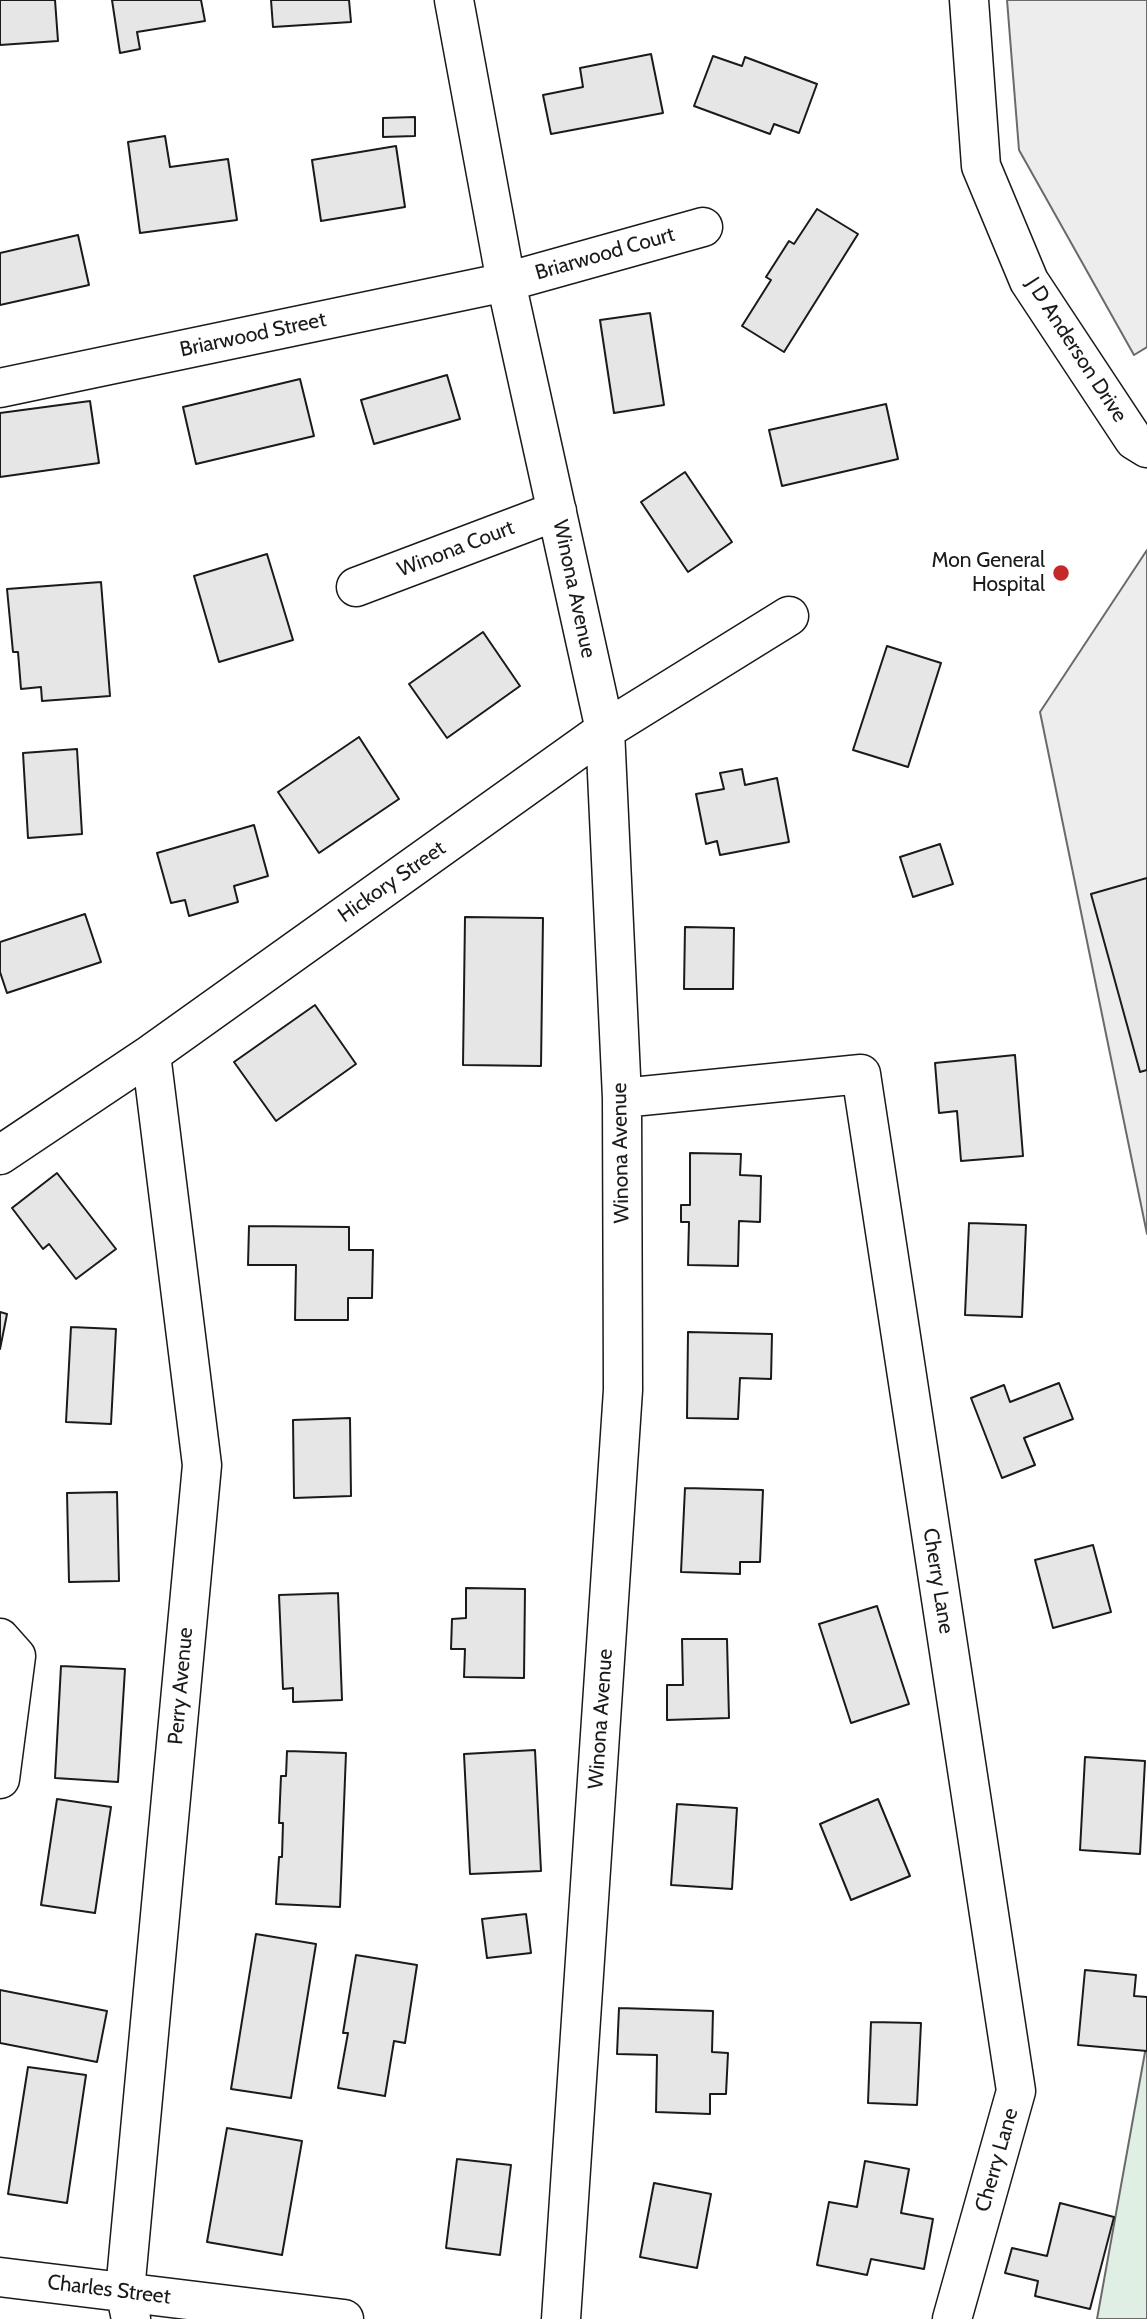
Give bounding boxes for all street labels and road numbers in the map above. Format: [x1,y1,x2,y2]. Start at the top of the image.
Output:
street label: Briarwood Court [532,222,678,286]
street label: J D Anderson Drive [1020,273,1132,427]
street label: Briarwood Street [178,307,328,363]
street label: Winona Court [394,515,518,583]
street label: Winona Avenue [547,518,601,660]
street label: Hickory Street [334,836,450,928]
street label: Winona Avenue [607,1082,635,1224]
street label: Cherry Lane [917,1526,959,1636]
street label: Perry Avenue [163,1626,199,1746]
street label: Winona Avenue [584,1648,618,1790]
street label: Cherry Lane [970,2105,1024,2215]
street label: Charles Street [46,2270,172,2310]

